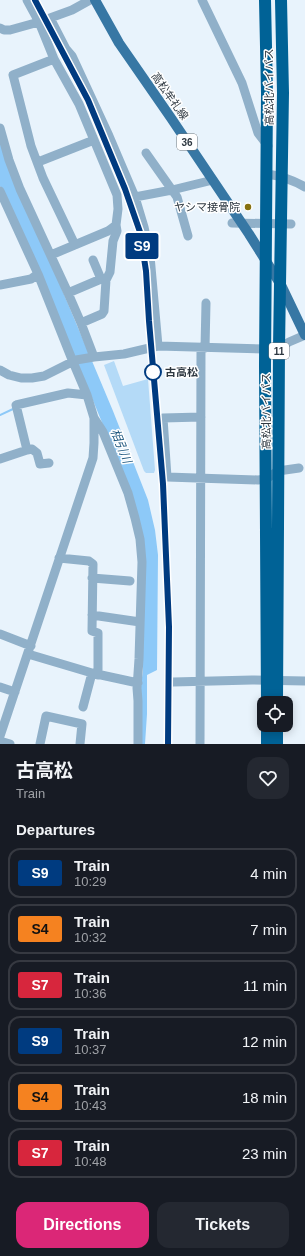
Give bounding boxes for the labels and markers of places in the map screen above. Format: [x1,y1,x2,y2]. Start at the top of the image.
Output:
place label: ヤシマ接骨院 [174,201,240,213]
marker: ヤシマ接骨院 [243,202,253,212]
marker: 古高松 [144,363,162,381]
place label: 古高松 [165,366,198,378]

